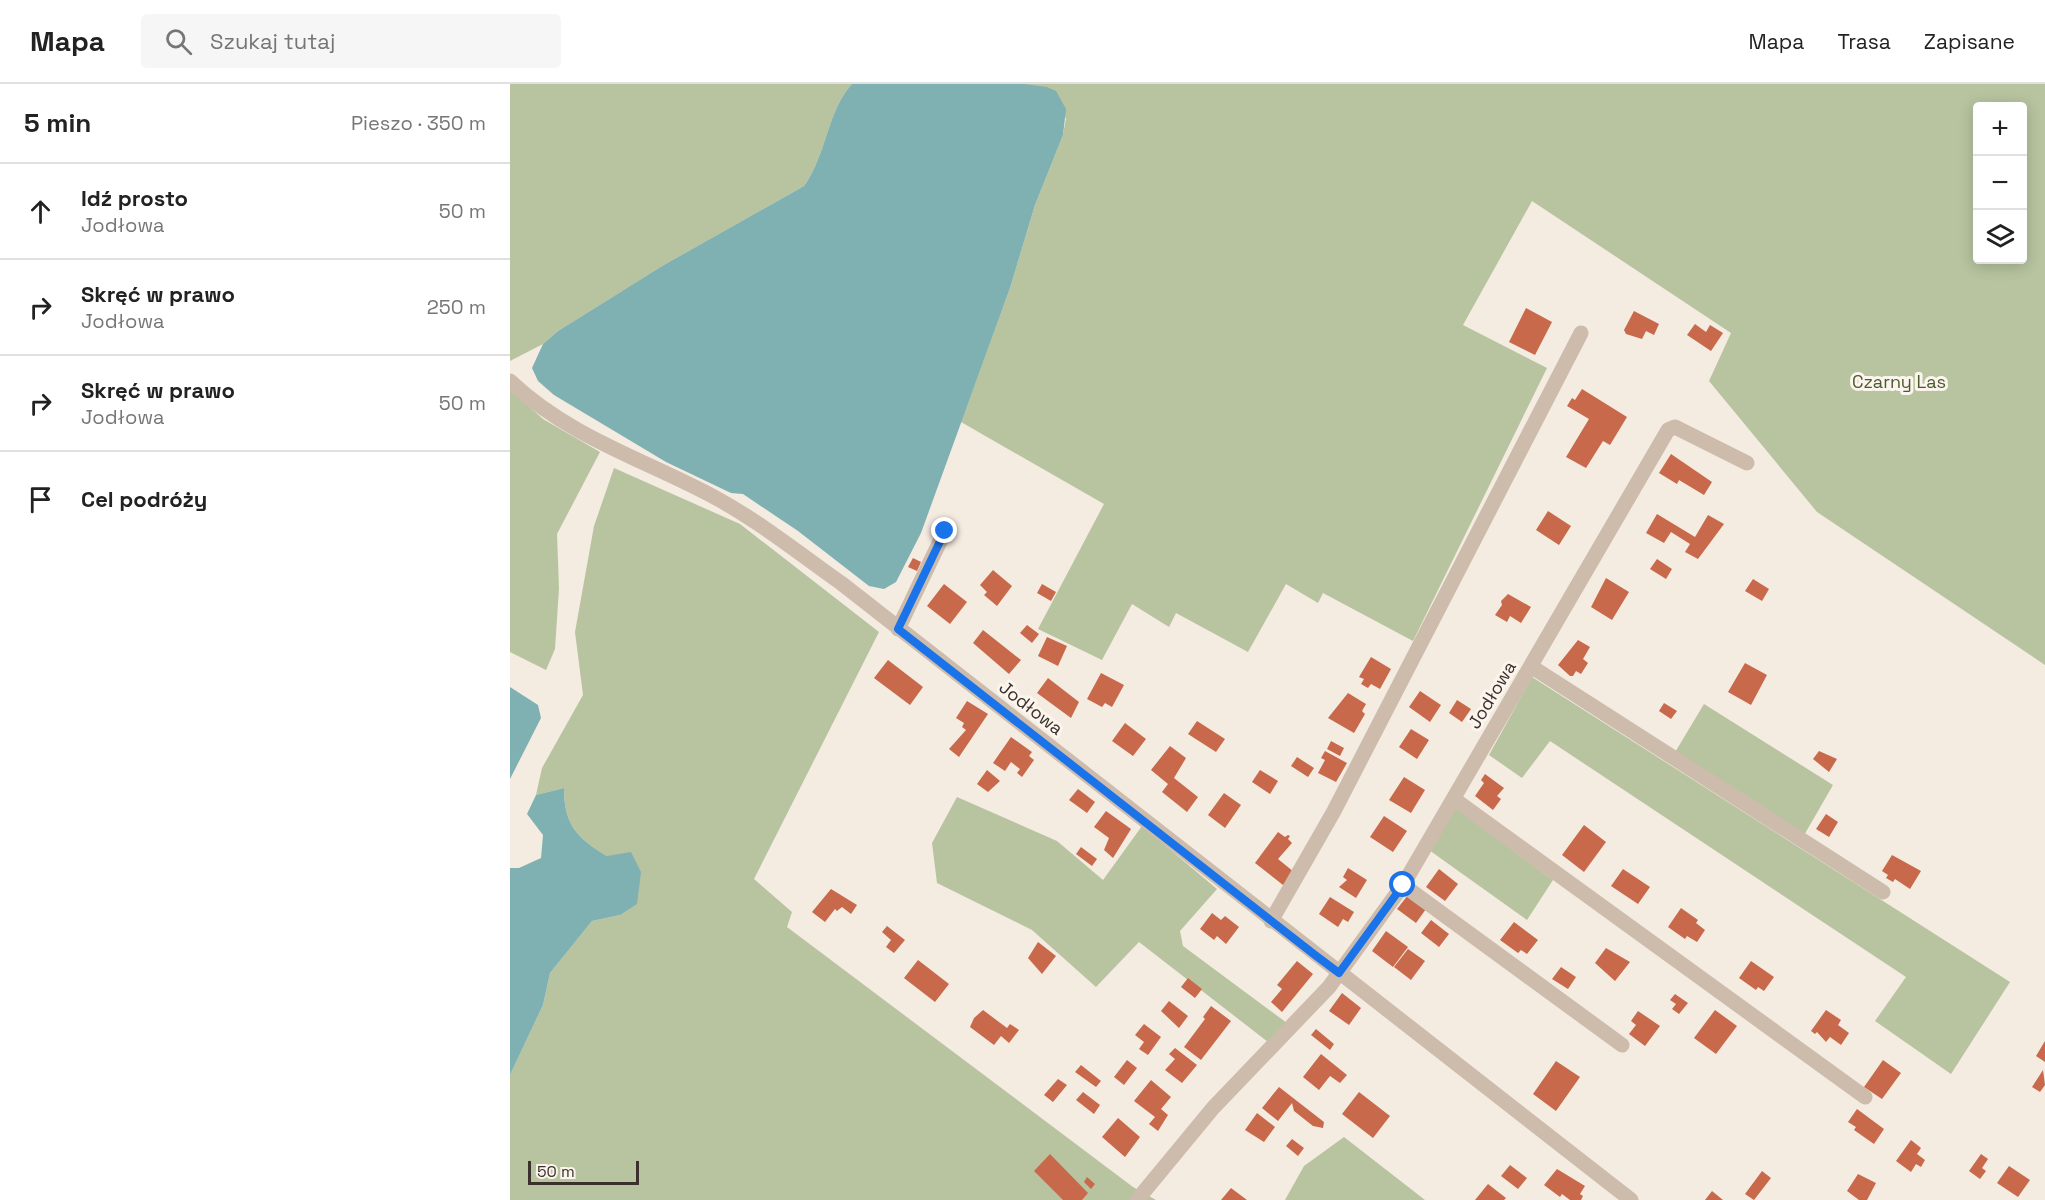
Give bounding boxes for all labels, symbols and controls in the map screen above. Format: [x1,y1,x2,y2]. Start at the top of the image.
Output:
search box [141,14,561,68]
text: Mapa [30,23,105,59]
icon: search [162,25,195,58]
text: Szukaj tutaj [210,27,335,55]
text: Mapa [1749,28,1804,55]
text: Trasa [1837,28,1891,55]
text: Zapisane [1924,28,2015,55]
map controls [1973,102,2027,264]
button: + [1973,102,2027,156]
text: 5 min [24,106,91,140]
text: Pieszo · 350 m [351,110,486,136]
button: − [1973,156,2027,210]
text: Idź prosto [81,184,188,212]
icon: ahead [24,195,57,228]
text: 50 m [439,198,486,224]
button: layers [1973,210,2027,264]
text: Jodłowa [81,212,164,238]
text: Skręć w prawo [81,280,235,308]
icon: right [24,291,57,324]
text: 250 m [427,294,486,320]
text: Jodłowa [81,308,164,334]
park label: Czarny Las [1852,370,1946,393]
text: Skręć w prawo [81,376,235,404]
icon: right [24,387,57,420]
text: 50 m [439,390,486,416]
text: Jodłowa [81,404,164,430]
icon: arrive [24,483,57,516]
text: Cel podróży [81,485,207,513]
route end [931,517,957,543]
street label: Jodłowa [1462,657,1521,733]
street label: Jodłowa [995,675,1068,740]
route start [1389,871,1415,897]
scale bar [528,1158,639,1186]
text: 50 m [537,1161,575,1182]

